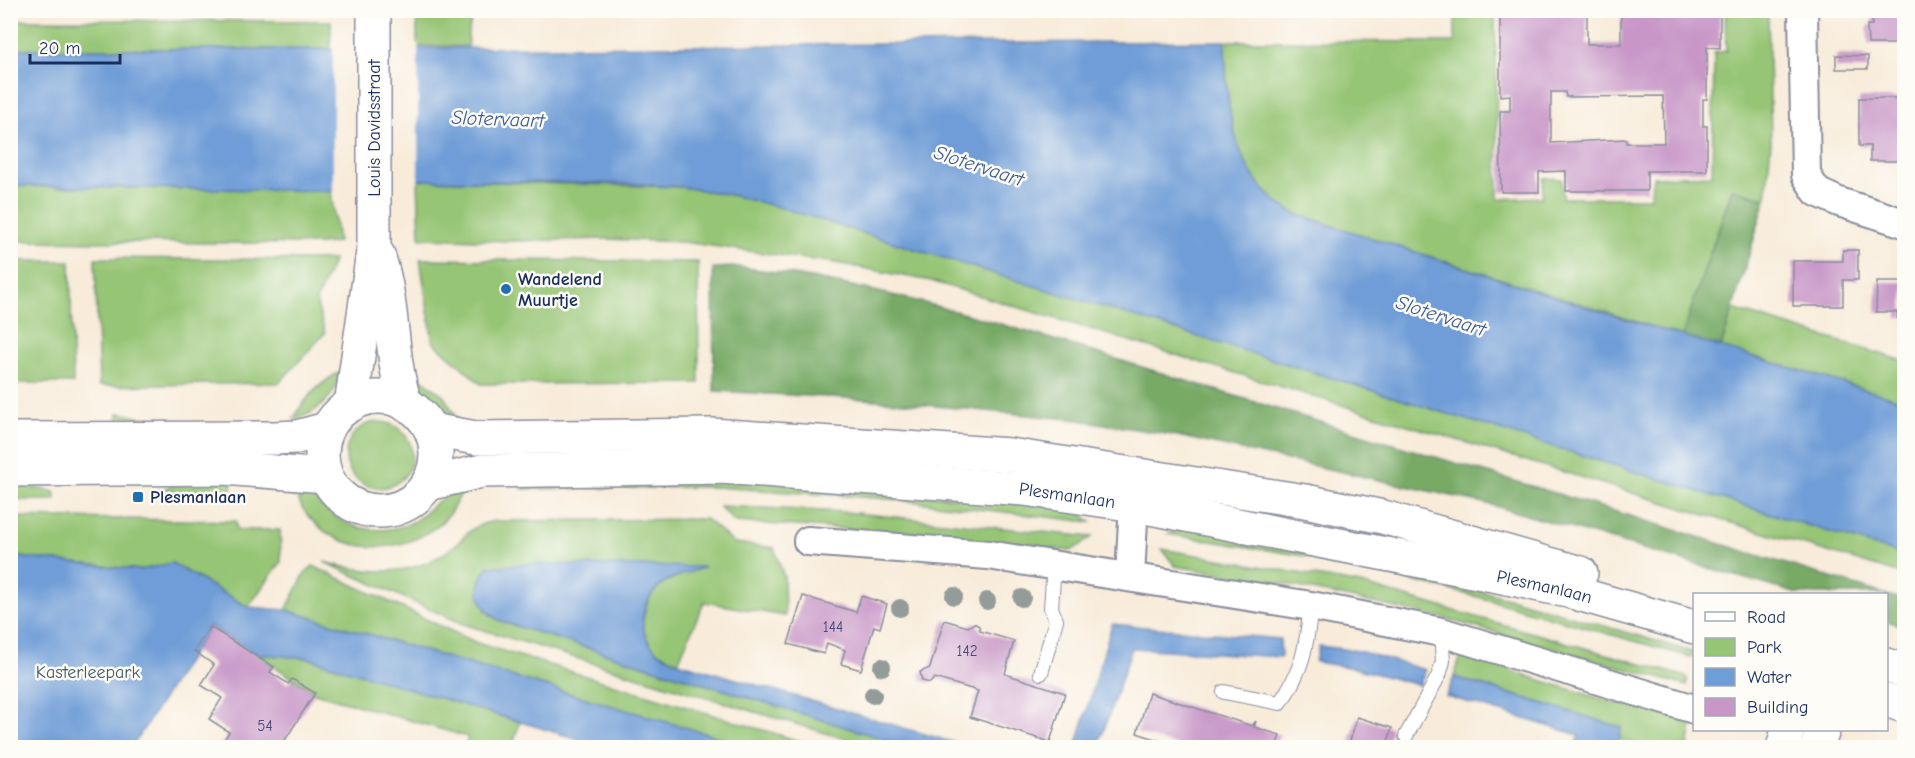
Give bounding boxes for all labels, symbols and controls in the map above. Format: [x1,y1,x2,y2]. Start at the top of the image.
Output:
scale bar [30,27,120,65]
text: 20 m [39,38,80,59]
street label: Louis Davidsstraat [364,58,385,197]
water label: Slotervaart [451,106,547,132]
water label: Slotervaart [931,141,1028,192]
place label: Wandelend Muurtje [518,269,602,311]
marker: Wandelend Muurtje [499,282,513,296]
water label: Slotervaart [1393,291,1490,342]
street label: Plesmanlaan [1018,478,1117,513]
place label: Plesmanlaan [150,487,246,508]
marker: Plesmanlaan [131,490,145,504]
street label: Plesmanlaan [1495,566,1595,608]
legend [1693,593,1888,731]
text: Road [1747,607,1786,628]
house number: 144 [823,618,843,636]
text: Park [1747,637,1782,658]
house number: 142 [956,642,978,660]
park label: Kasterleepark [36,662,140,683]
text: Water [1747,667,1792,688]
text: Building [1747,697,1809,718]
house number: 54 [257,717,273,735]

